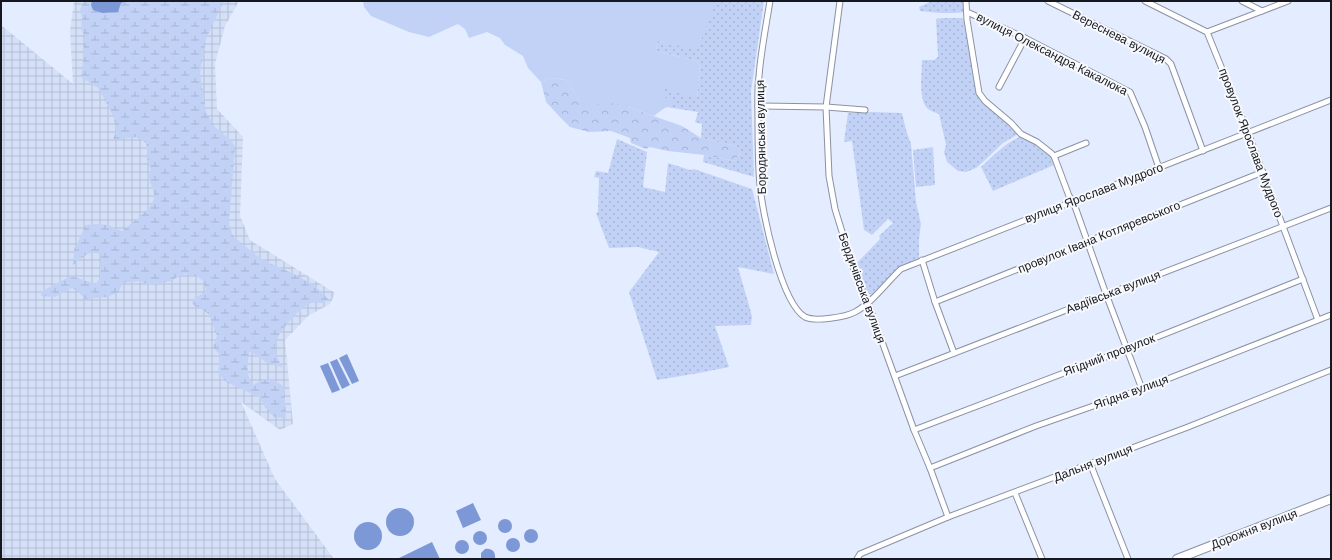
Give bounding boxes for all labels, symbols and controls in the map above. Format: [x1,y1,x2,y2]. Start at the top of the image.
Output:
street label: Вереснева вулиця [1070,7,1168,67]
street label: вулиця Олександра Какалюка [974,10,1130,98]
street label: провулок Ярослава Мудрого [1216,66,1286,220]
street label: Бородянська вулиця [753,80,769,194]
street label: вулиця Ярослава Мудрого [1023,160,1165,226]
street label: провулок Івана Котляревського [1016,198,1182,276]
street label: Бердичівська вулиця [835,231,889,345]
street label: Авдіївська вулиця [1064,268,1162,316]
street label: Ягідний провулок [1061,331,1157,379]
street label: Ягідна вулиця [1092,372,1170,412]
street label: Дальня вулиця [1052,442,1134,484]
street label: Дорожня вулиця [1209,506,1299,552]

